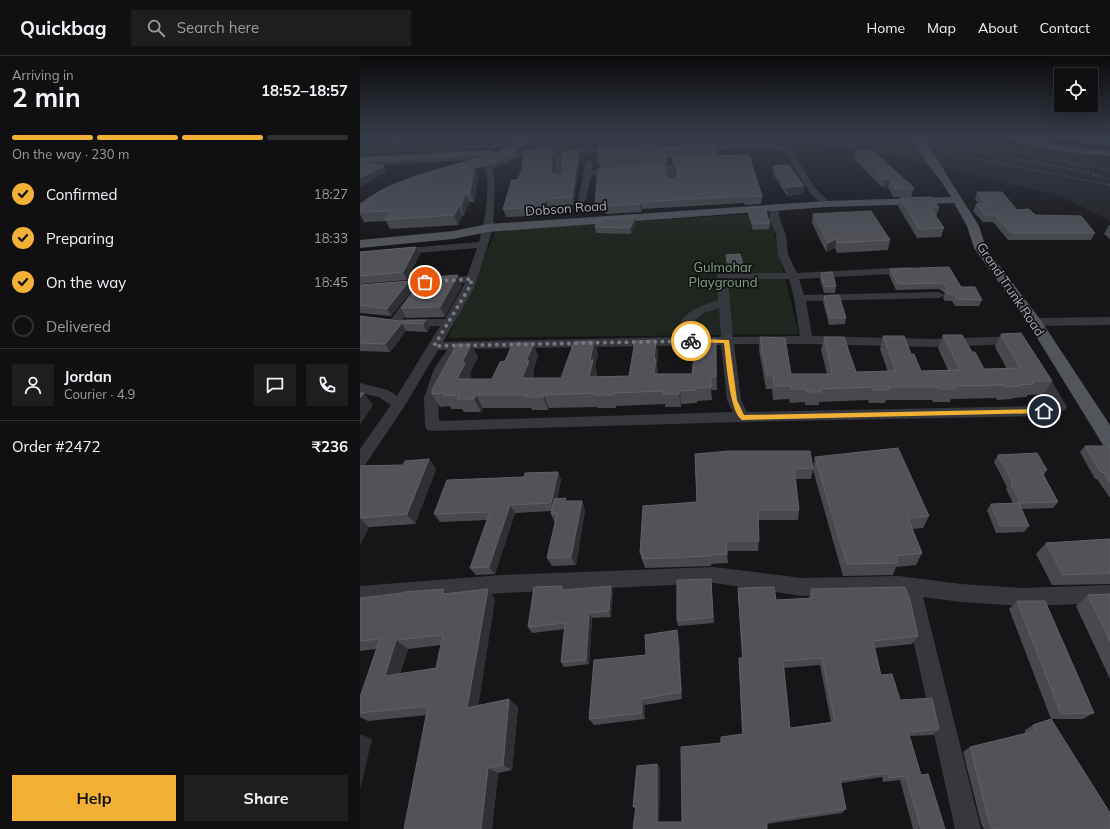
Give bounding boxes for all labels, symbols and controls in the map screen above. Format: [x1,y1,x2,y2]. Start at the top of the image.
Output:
search box [131,10,411,46]
text: Quickbag [20,16,107,40]
icon: search [145,17,167,39]
text: Search here [177,18,259,37]
text: Home [866,19,905,37]
text: Map [927,19,956,37]
text: About [978,19,1018,37]
text: Contact [1040,19,1090,37]
text: Arriving in [12,67,74,83]
map controls [1054,68,1098,112]
button: locate [1054,68,1098,112]
text: 2 min [12,81,81,114]
text: 18:52–18:57 [261,81,348,100]
text: On the way · 230 m [12,146,129,162]
icon: check [12,183,34,205]
text: Confirmed [46,185,117,204]
text: 18:27 [314,186,348,202]
street label: Dobson Road [525,197,607,219]
icon: check [12,227,34,249]
text: Preparing [46,229,114,248]
text: 18:33 [314,230,348,246]
street label: Grand Trunk Road [974,239,1048,339]
park label: Gulmohar Playground [689,259,757,290]
pin [408,265,442,299]
icon: check [12,271,34,293]
icon: bag [414,271,436,293]
text: On the way [46,273,126,292]
text: 18:45 [314,274,348,290]
text: Delivered [46,317,111,336]
courier [671,321,711,361]
icon: bike [680,330,702,352]
button: person [12,364,54,406]
button: chat [254,364,296,406]
button: phone [306,364,348,406]
text: Jordan [64,367,112,386]
text: Courier · 4.9 [64,386,135,402]
pin [1027,394,1061,428]
icon: home [1033,400,1055,422]
text: Order #2472 [12,437,100,456]
text: ₹236 [312,437,348,456]
button: Help [12,775,176,821]
button: Share [184,775,348,821]

